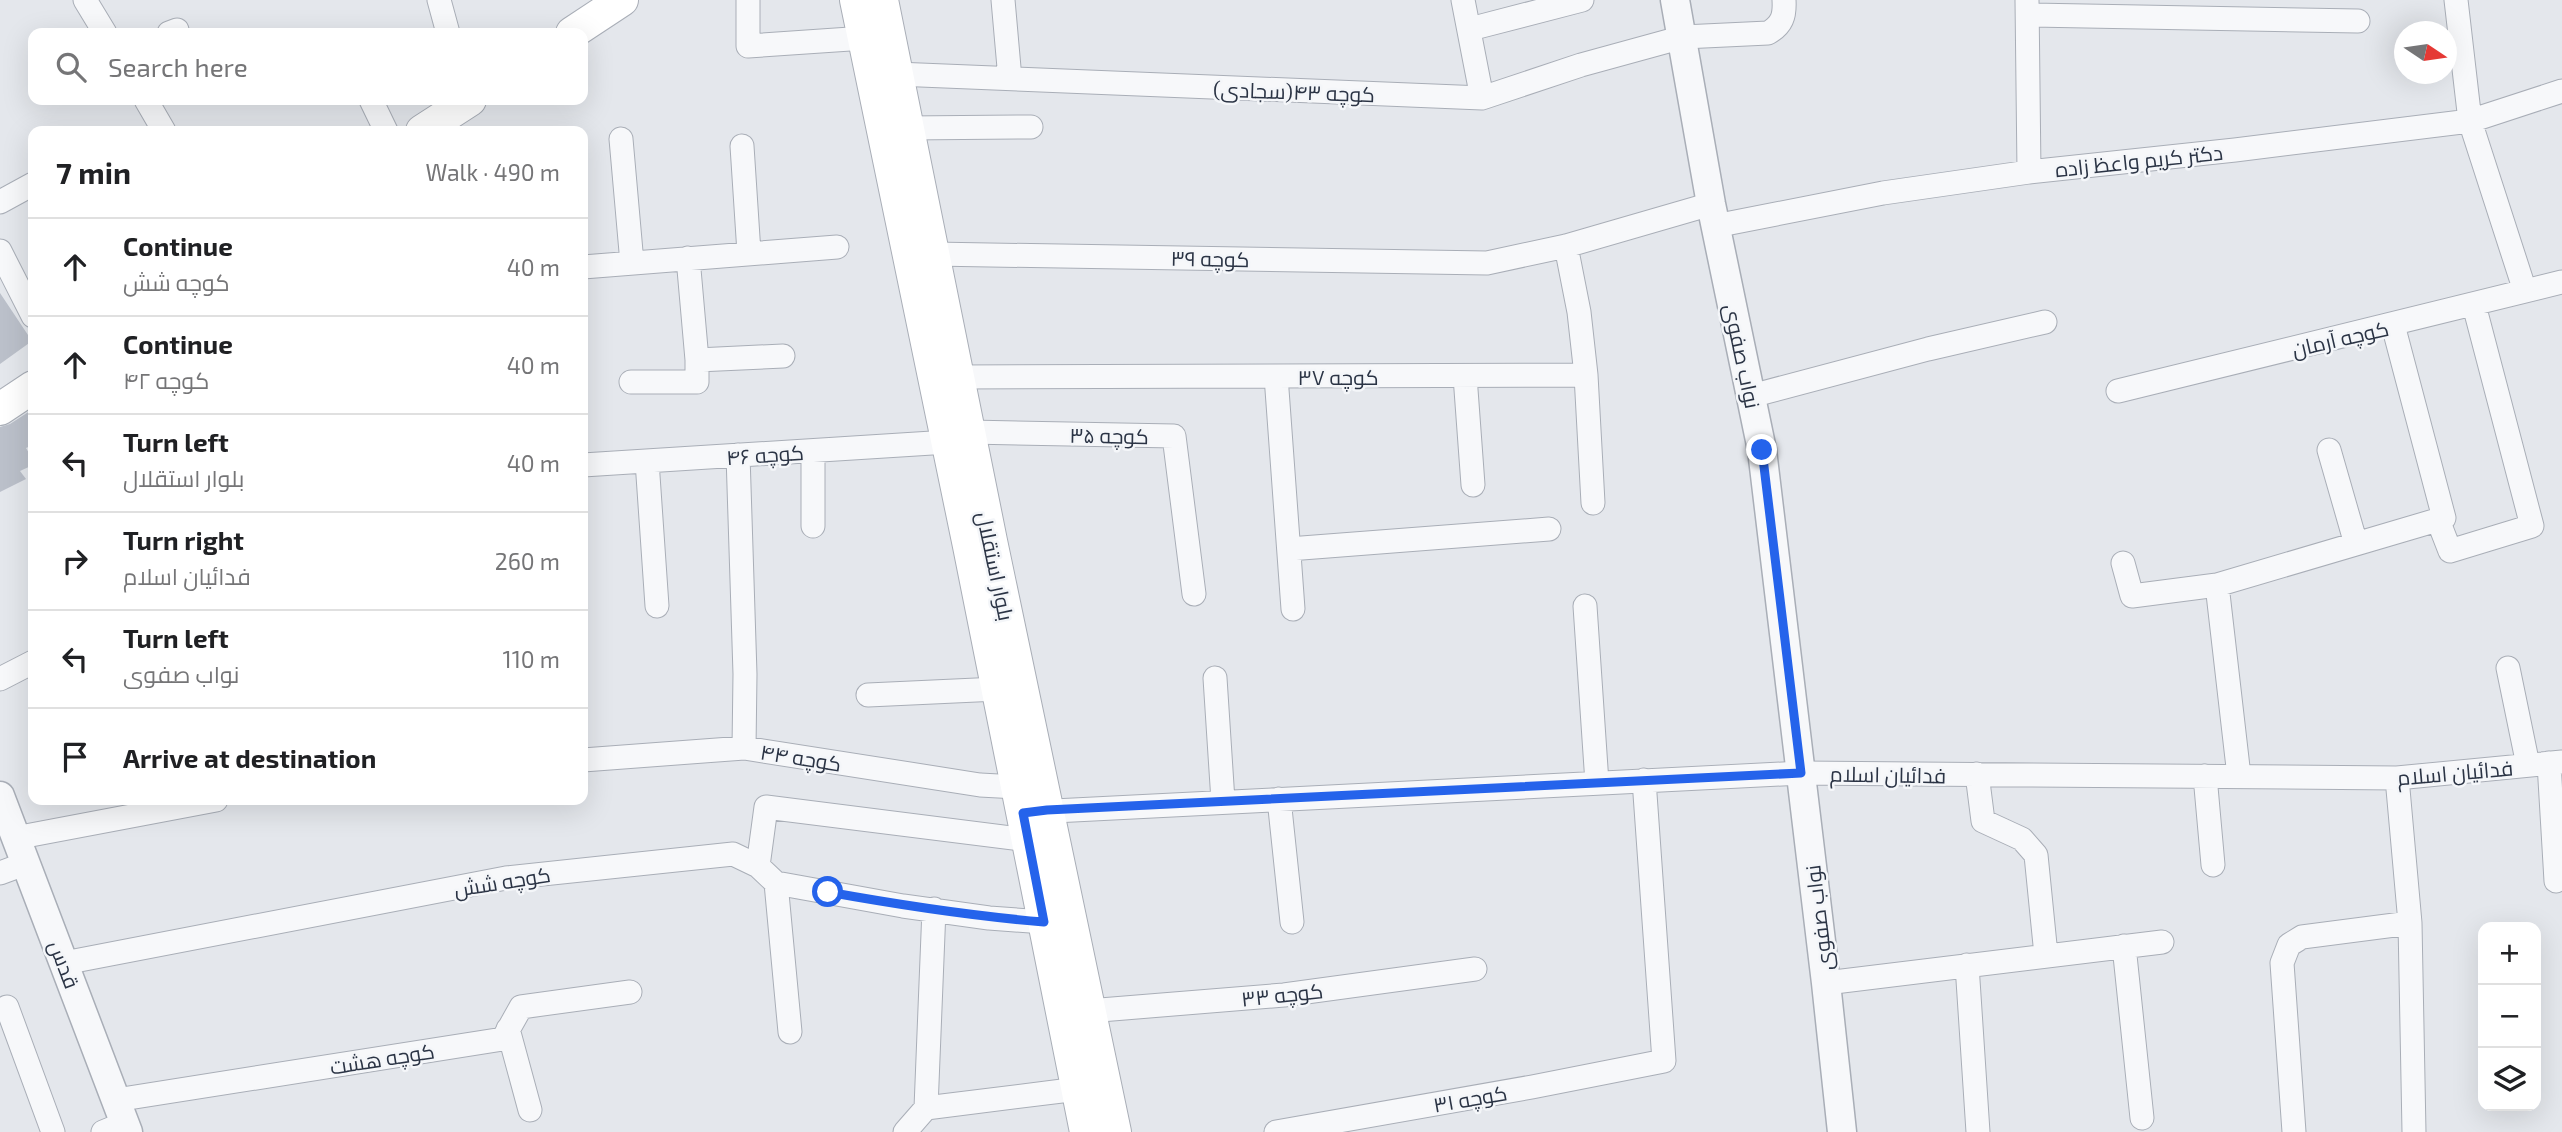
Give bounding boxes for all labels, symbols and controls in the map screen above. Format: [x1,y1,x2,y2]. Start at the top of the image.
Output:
north arrow [2394,21,2457,84]
search box [28,28,588,105]
icon: search [52,48,90,86]
text: Search here [108,51,248,82]
street label: کوچه ۴۳(سجادی) [1212,76,1375,109]
street label: دکتر کریم واعظ زاده [2054,139,2224,184]
text: 7 min [56,154,131,190]
text: Walk · 490 m [425,158,560,186]
text: Continue [123,230,233,261]
street label: کوچه ۳۹ [1170,245,1250,274]
icon: ahead [56,248,94,286]
text: 40 m [507,253,560,281]
text: کوچه شش [123,268,230,296]
street label: نواب صفوی [1718,301,1766,411]
street label: کوچه آرمان [2289,315,2392,364]
text: Continue [123,328,233,359]
icon: ahead [56,346,94,384]
text: 40 m [507,351,560,379]
street label: کوچه ۳۷ [1297,364,1379,392]
text: کوچه ۴۲ [123,366,209,394]
street label: کوچه ۳۵ [1069,422,1149,451]
text: Turn left [123,426,229,457]
route end [1746,434,1777,465]
street label: کوچه ۴۶ [725,439,805,472]
icon: left [56,444,94,482]
text: 40 m [507,449,560,477]
text: بلوار استقلال [123,464,244,492]
street label: بلوار استقلال [970,509,1020,623]
text: Turn right [123,524,244,555]
icon: right [56,542,94,580]
text: 260 m [495,547,560,575]
text: فدائیان اسلام [123,562,251,590]
text: Turn left [123,622,229,653]
icon: left [56,640,94,678]
text: 110 m [503,645,560,673]
text: نواب صفوی [123,660,239,688]
icon: arrive [56,738,94,776]
street label: کوچه ۴۴ [758,738,843,779]
text: Arrive at destination [123,742,376,773]
street label: فدائیان اسلام [2396,754,2514,793]
street label: فدائیان اسلام [1829,760,1946,791]
street label: کوچه شش [452,861,552,904]
street label: نواب صفوی [1799,863,1839,972]
route start [812,876,843,907]
map controls [2478,922,2541,1111]
button: + [2478,922,2541,985]
street label: قدس [43,936,86,992]
street label: کوچه ۳۳ [1240,977,1324,1014]
button: − [2478,985,2541,1048]
street label: کوچه هشت [328,1037,437,1082]
button: layers [2478,1048,2541,1111]
street label: کوچه ۳۱ [1431,1079,1509,1120]

